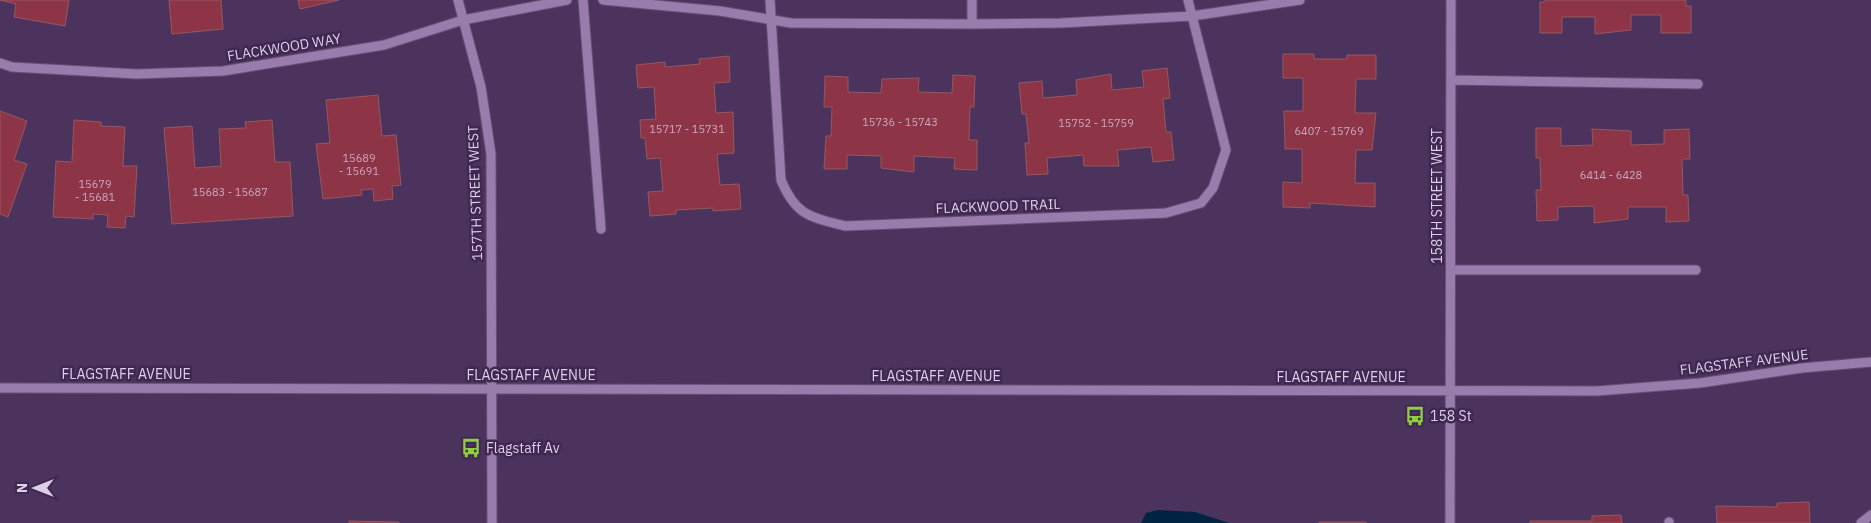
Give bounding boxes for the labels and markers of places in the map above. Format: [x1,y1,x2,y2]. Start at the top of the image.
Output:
bus stop icon: 158 St [1404,405,1426,427]
place label: 158 St [1430,407,1472,425]
bus stop icon: Flagstaff Av [460,437,482,459]
place label: Flagstaff Av [486,439,560,457]

